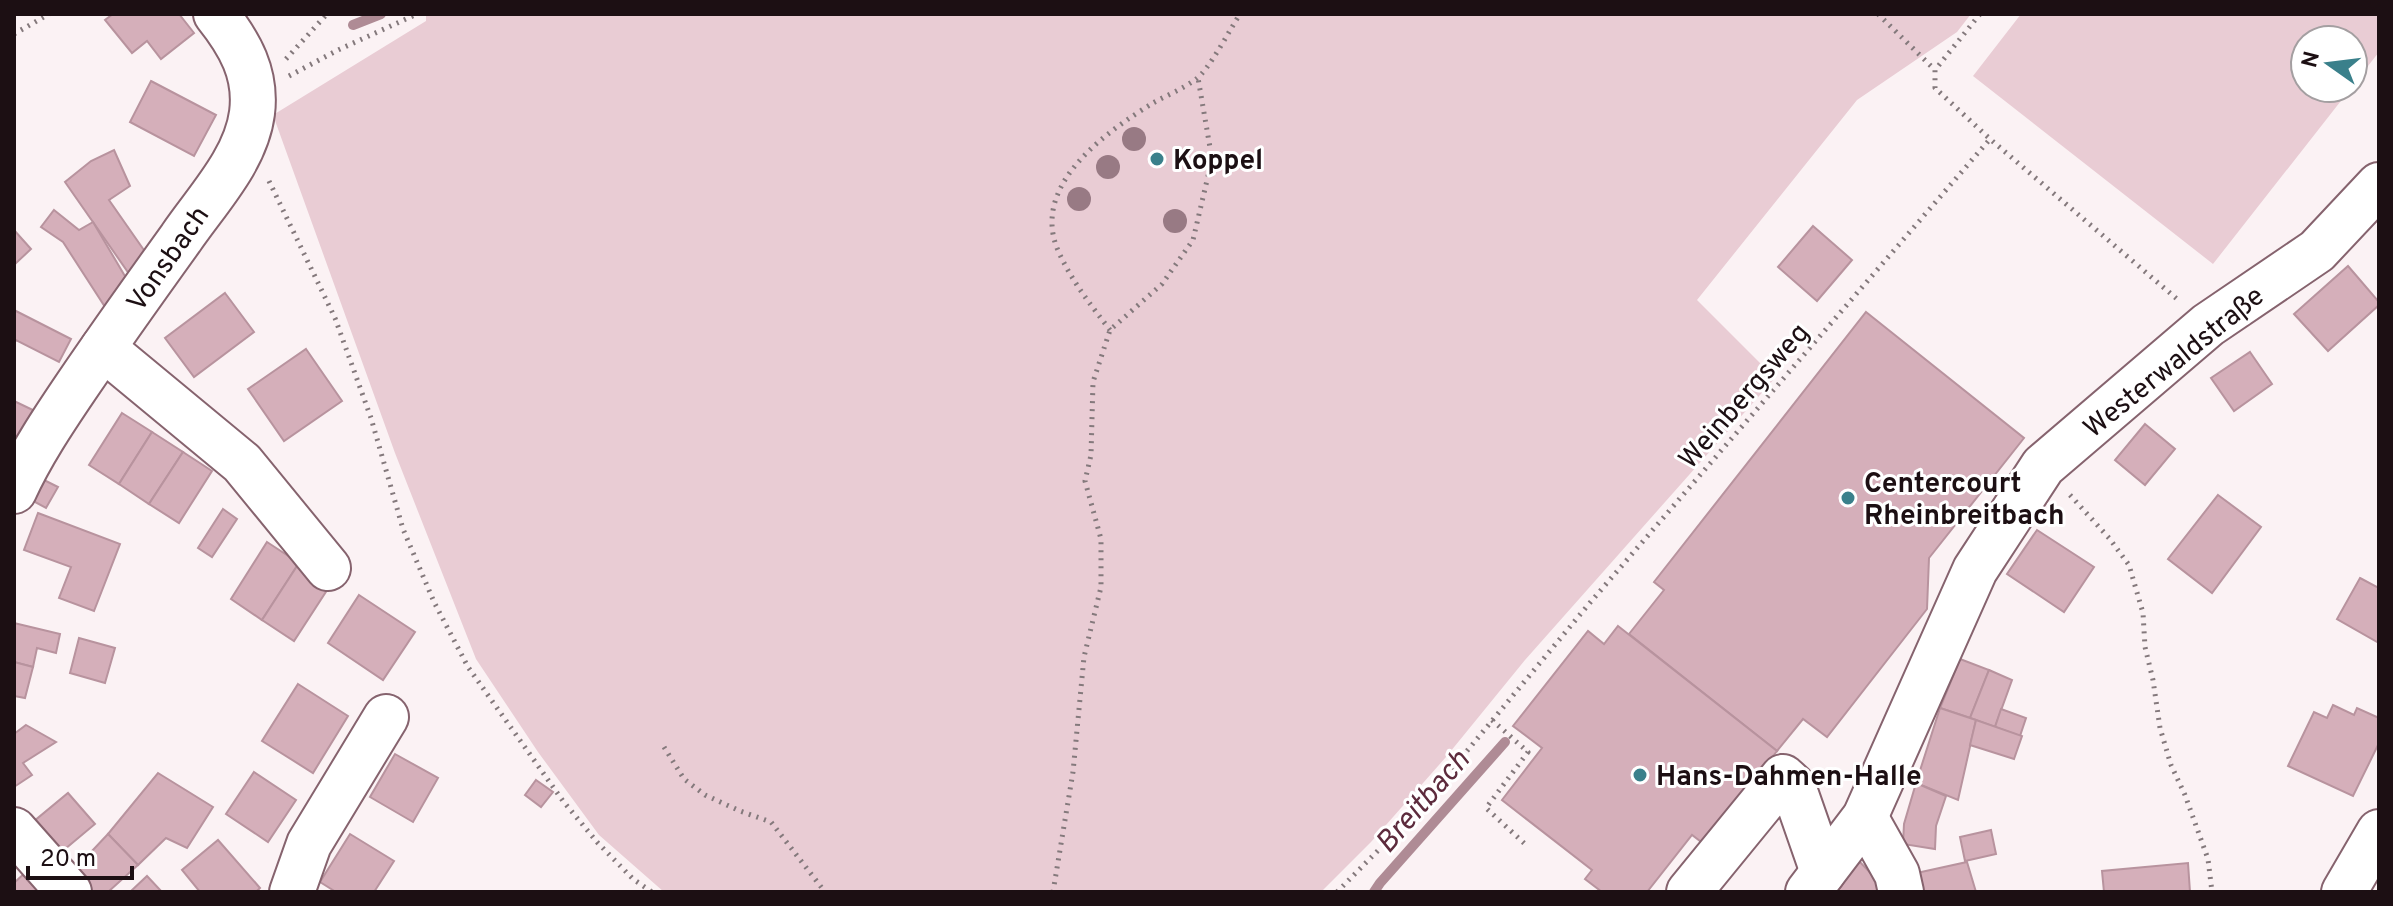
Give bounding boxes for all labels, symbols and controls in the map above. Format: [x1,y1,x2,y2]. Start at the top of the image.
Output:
north arrow [2289,24,2369,104]
text: N [2297,49,2327,71]
place label: Koppel [1173,144,1263,180]
marker: Koppel [1148,150,1166,168]
street label: Vonsbach [120,200,219,320]
street label: Westerwaldstraße [2077,279,2273,447]
street label: Weinbergsweg [1672,316,1819,478]
place label: Centercourt Rheinbreitbach [1864,467,2065,535]
marker: Centercourt Rheinbreitbach [1839,489,1857,507]
water label: Breitbach [1369,743,1479,862]
place label: Hans-Dahmen-Halle [1656,760,1922,796]
marker: Hans-Dahmen-Halle [1631,766,1649,784]
scale bar [28,830,132,880]
text: 20 m [40,845,96,875]

